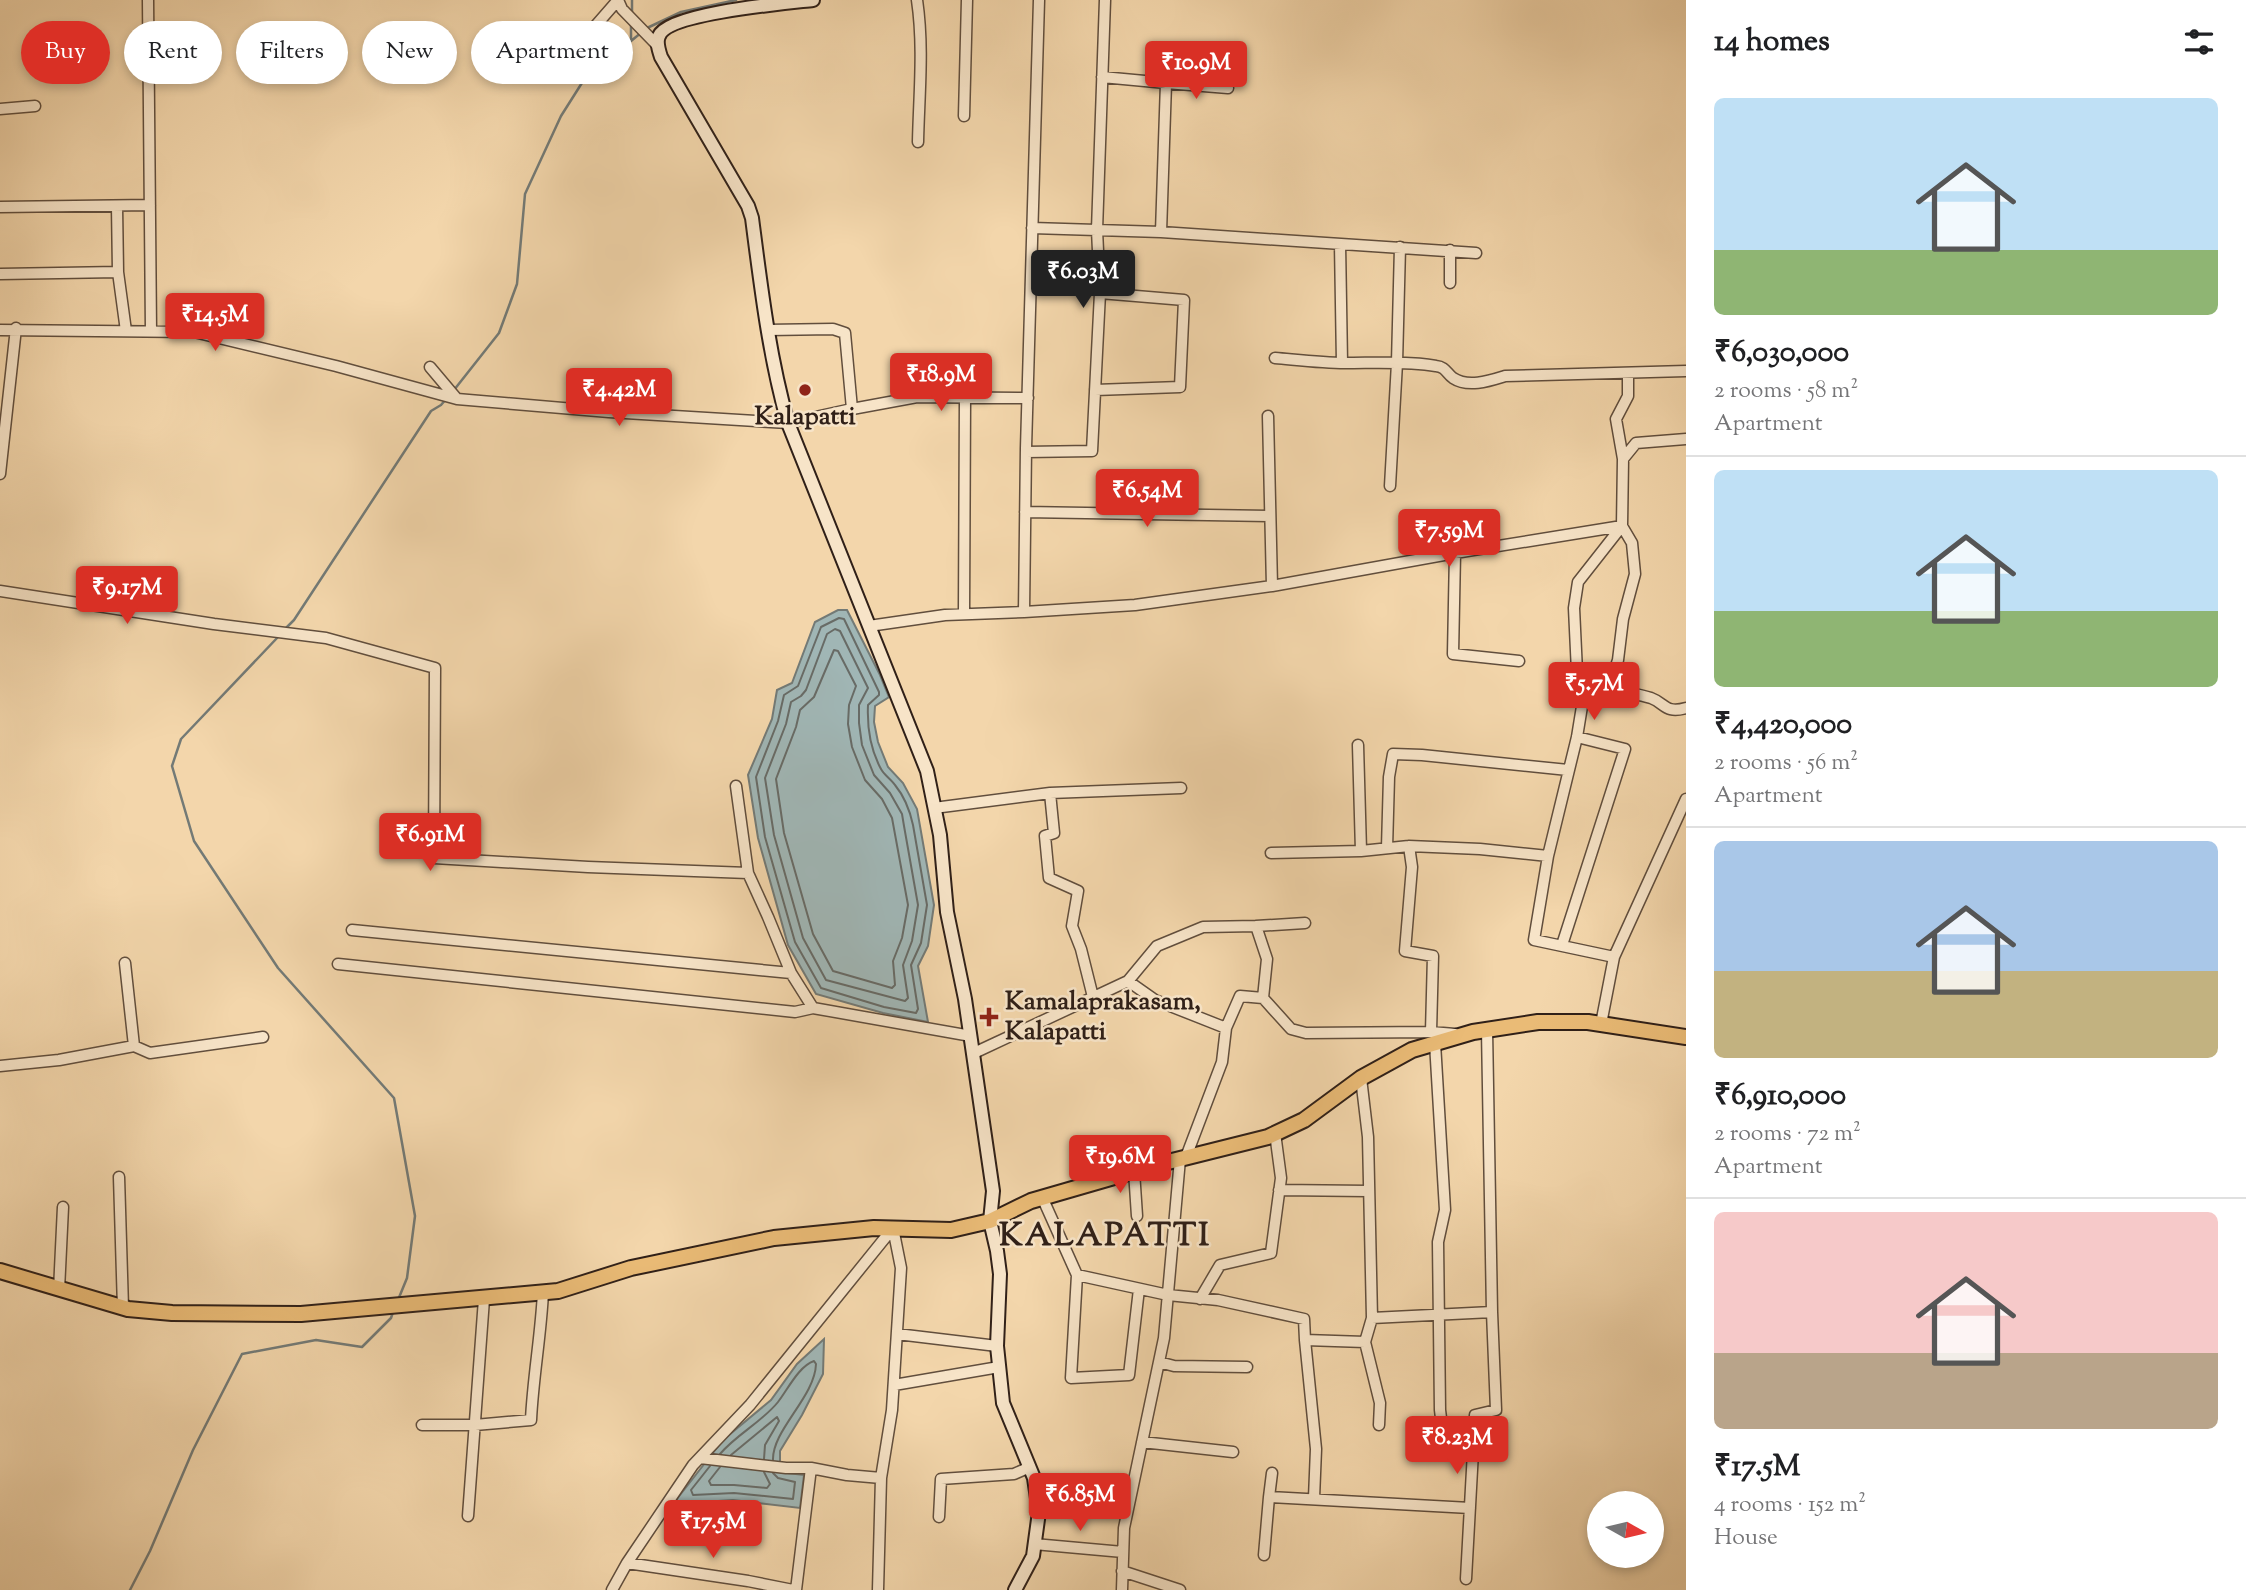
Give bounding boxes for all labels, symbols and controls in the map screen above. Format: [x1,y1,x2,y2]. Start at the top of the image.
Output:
chip: Buy [21,21,110,84]
chip: Rent [124,21,222,84]
chip: Filters [236,21,348,84]
chip: New [362,21,457,84]
chip: Apartment [471,21,633,84]
text: 14 homes [1714,21,1830,64]
icon: filters [2180,23,2218,61]
pin: ₹10.9M [1139,42,1253,101]
text: ₹10.9M [1161,47,1231,80]
icon: home [1903,144,2029,270]
pin: ₹6.03M [1026,250,1140,310]
text: ₹6.03M [1047,256,1119,289]
pin: ₹14.5M [158,294,272,353]
text: ₹14.5M [181,299,249,332]
text: ₹6,030,000 [1714,332,1849,375]
pin: ₹18.9M [884,354,998,413]
text: ₹18.9M [906,359,976,392]
pin: ₹4.42M [562,368,676,428]
text: ₹4.42M [582,374,656,407]
text: 2 rooms · 58 m² [1714,375,1858,408]
marker: Kalapatti [797,382,813,398]
place label: Kalapatti [754,399,856,436]
text: Apartment [1714,408,1823,441]
pin: ₹6.54M [1090,470,1204,529]
text: ₹6.54M [1112,475,1182,508]
pin: ₹7.59M [1392,510,1506,569]
text: ₹7.59M [1414,515,1484,548]
icon: home [1903,516,2029,642]
pin: ₹9.17M [70,566,184,626]
text: ₹9.17M [92,572,162,605]
pin: ₹5.7M [1545,662,1643,722]
text: ₹5.7M [1564,668,1624,701]
text: ₹4,420,000 [1714,704,1852,747]
text: 2 rooms · 56 m² [1714,747,1858,780]
text: Apartment [1714,780,1823,813]
pin: ₹6.91M [373,814,487,873]
text: ₹6.91M [395,819,465,852]
icon: home [1903,887,2029,1013]
place label: Kamalaprakasam, Kalapatti [1005,984,1201,1051]
marker: Kamalaprakasam, Kalapatti [979,1007,999,1027]
text: ₹6,910,000 [1714,1075,1846,1118]
text: 2 rooms · 72 m² [1714,1118,1861,1151]
pin: ₹19.6M [1063,1136,1177,1195]
text: ₹19.6M [1085,1141,1155,1174]
text: Apartment [1714,1151,1823,1184]
district label: KALAPATTI [999,1213,1211,1261]
icon: home [1903,1258,2029,1384]
pin: ₹8.23M [1400,1416,1514,1476]
text: ₹8.23M [1421,1422,1493,1455]
text: ₹17.5M [1714,1446,1800,1489]
pin: ₹6.85M [1023,1474,1137,1533]
text: ₹6.85M [1045,1479,1115,1512]
text: 4 rooms · 152 m² [1714,1489,1866,1522]
north arrow [1587,1491,1664,1568]
map controls [1587,1491,1664,1568]
pin: ₹17.5M [656,1500,770,1560]
text: ₹17.5M [680,1506,746,1539]
text: House [1714,1522,1778,1555]

